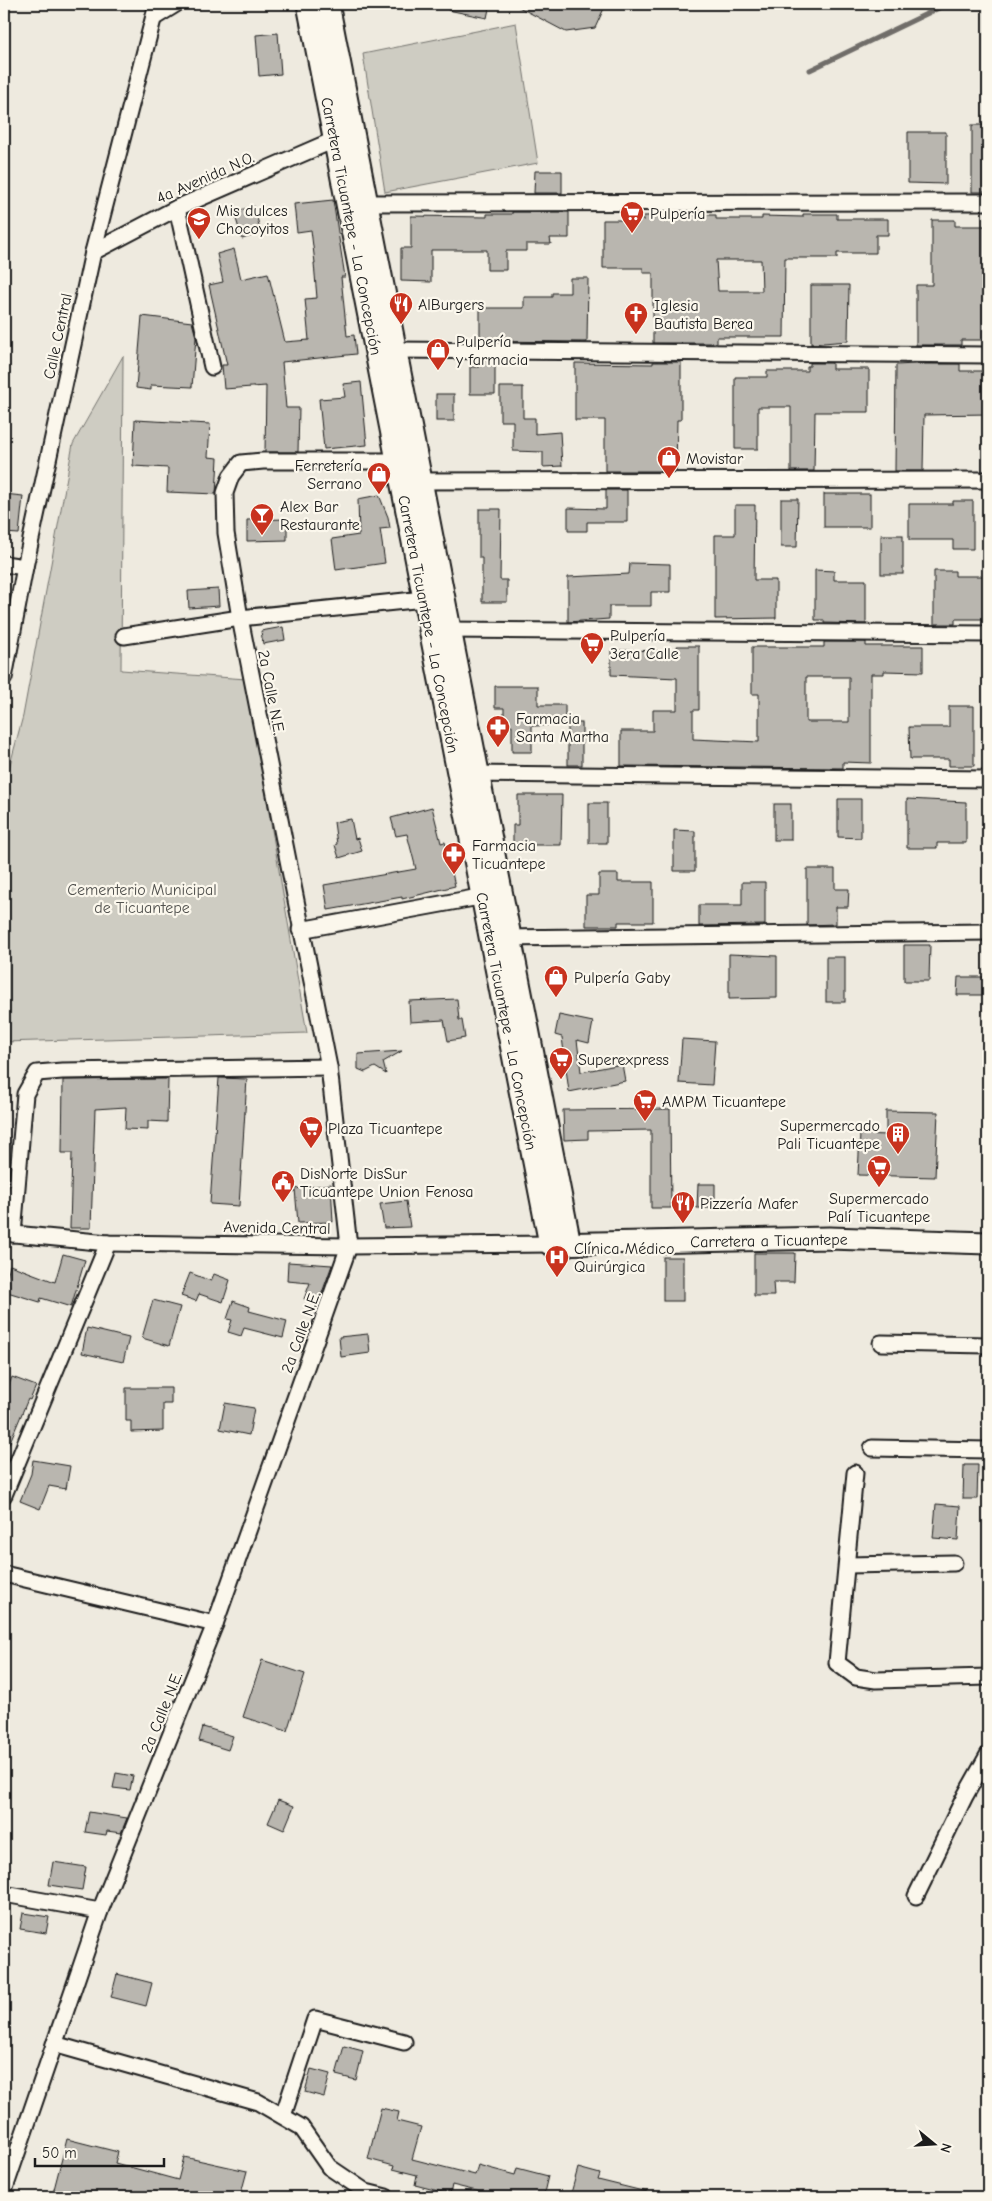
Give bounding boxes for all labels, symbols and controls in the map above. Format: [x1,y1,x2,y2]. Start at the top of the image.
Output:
street label: Carretera Ticuantepe - La Concepción [317,96,385,357]
street label: 4a Avenida N.O. [154,148,257,207]
supermarket icon: Pulpería [619,200,645,234]
place label: Mis dulces Chocoyitos [216,202,289,238]
place label: Pulpería [650,205,705,223]
school or university icon: Mis dulces Chocoyitos [186,206,212,240]
restaurant icon: AlBurgers [388,291,414,325]
street label: Calle Central [40,292,76,381]
place label: AlBurgers [418,296,485,314]
place label: Iglesia Bautista Berea [654,297,753,333]
church icon: Iglesia Bautista Berea [623,301,649,335]
place label: Pulpería y farmacia [455,333,528,369]
shop icon: Pulpería y farmacia [425,337,451,371]
shop icon: Movistar [656,445,682,479]
place label: Movistar [686,450,744,468]
place label: Ferretería Serrano [295,457,362,493]
shop icon: Ferretería Serrano [366,461,392,495]
street label: Carretera Ticuantepe - La Concepción [394,494,462,755]
place label: Alex Bar Restaurante [280,498,360,534]
bar icon: Alex Bar Restaurante [249,502,275,536]
place label: Pulpería 3era Calle [610,627,679,663]
supermarket icon: Pulpería 3era Calle [579,631,605,665]
street label: 2a Calle N.E. [254,649,288,736]
place label: Farmacia Santa Martha [516,710,609,746]
pharmacy icon: Farmacia Santa Martha [485,714,511,748]
place label: Farmacia Ticuantepe [472,837,546,873]
pharmacy icon: Farmacia Ticuantepe [441,841,467,875]
park label: Cementerio Municipal de Ticuantepe [67,881,217,917]
street label: Carretera Ticuantepe - La Concepción [472,891,540,1152]
shop icon: Pulpería Gaby [543,964,569,998]
place label: Pulpería Gaby [574,969,671,987]
supermarket icon: Superexpress [548,1046,574,1080]
place label: Superexpress [578,1051,669,1069]
supermarket icon: AMPM Ticuantepe [632,1088,658,1122]
place label: AMPM Ticuantepe [662,1093,786,1111]
supermarket icon: Plaza Ticuantepe [298,1115,324,1149]
place label: Supermercado Pali Ticuantepe [777,1117,880,1153]
place label: Plaza Ticuantepe [328,1120,443,1138]
building icon: Supermercado Pali Ticuantepe [885,1121,911,1155]
supermarket icon: Supermercado Palí Ticuantepe [866,1154,892,1188]
place label: DisNorte DisSur Ticuantepe Union Fenosa [300,1165,474,1201]
public building icon: DisNorte DisSur Ticuantepe Union Fenosa [270,1169,296,1203]
restaurant icon: Pizzería Mafer [670,1190,696,1224]
place label: Supermercado Palí Ticuantepe [828,1190,930,1226]
place label: Pizzería Mafer [700,1195,799,1213]
street label: Avenida Central [223,1218,331,1238]
street label: Carretera a Ticuantepe [690,1231,848,1251]
place label: Clínica Médico Quirúrgica [574,1240,674,1276]
hospital icon: Clínica Médico Quirúrgica [544,1244,570,1278]
street label: 2a Calle N.E. [278,1289,324,1376]
street label: 2a Calle N.E. [138,1669,186,1755]
north arrow [910,2118,960,2168]
scale bar [35,2136,164,2168]
text: N [936,2141,955,2155]
text: 50 m [42,2144,77,2162]

